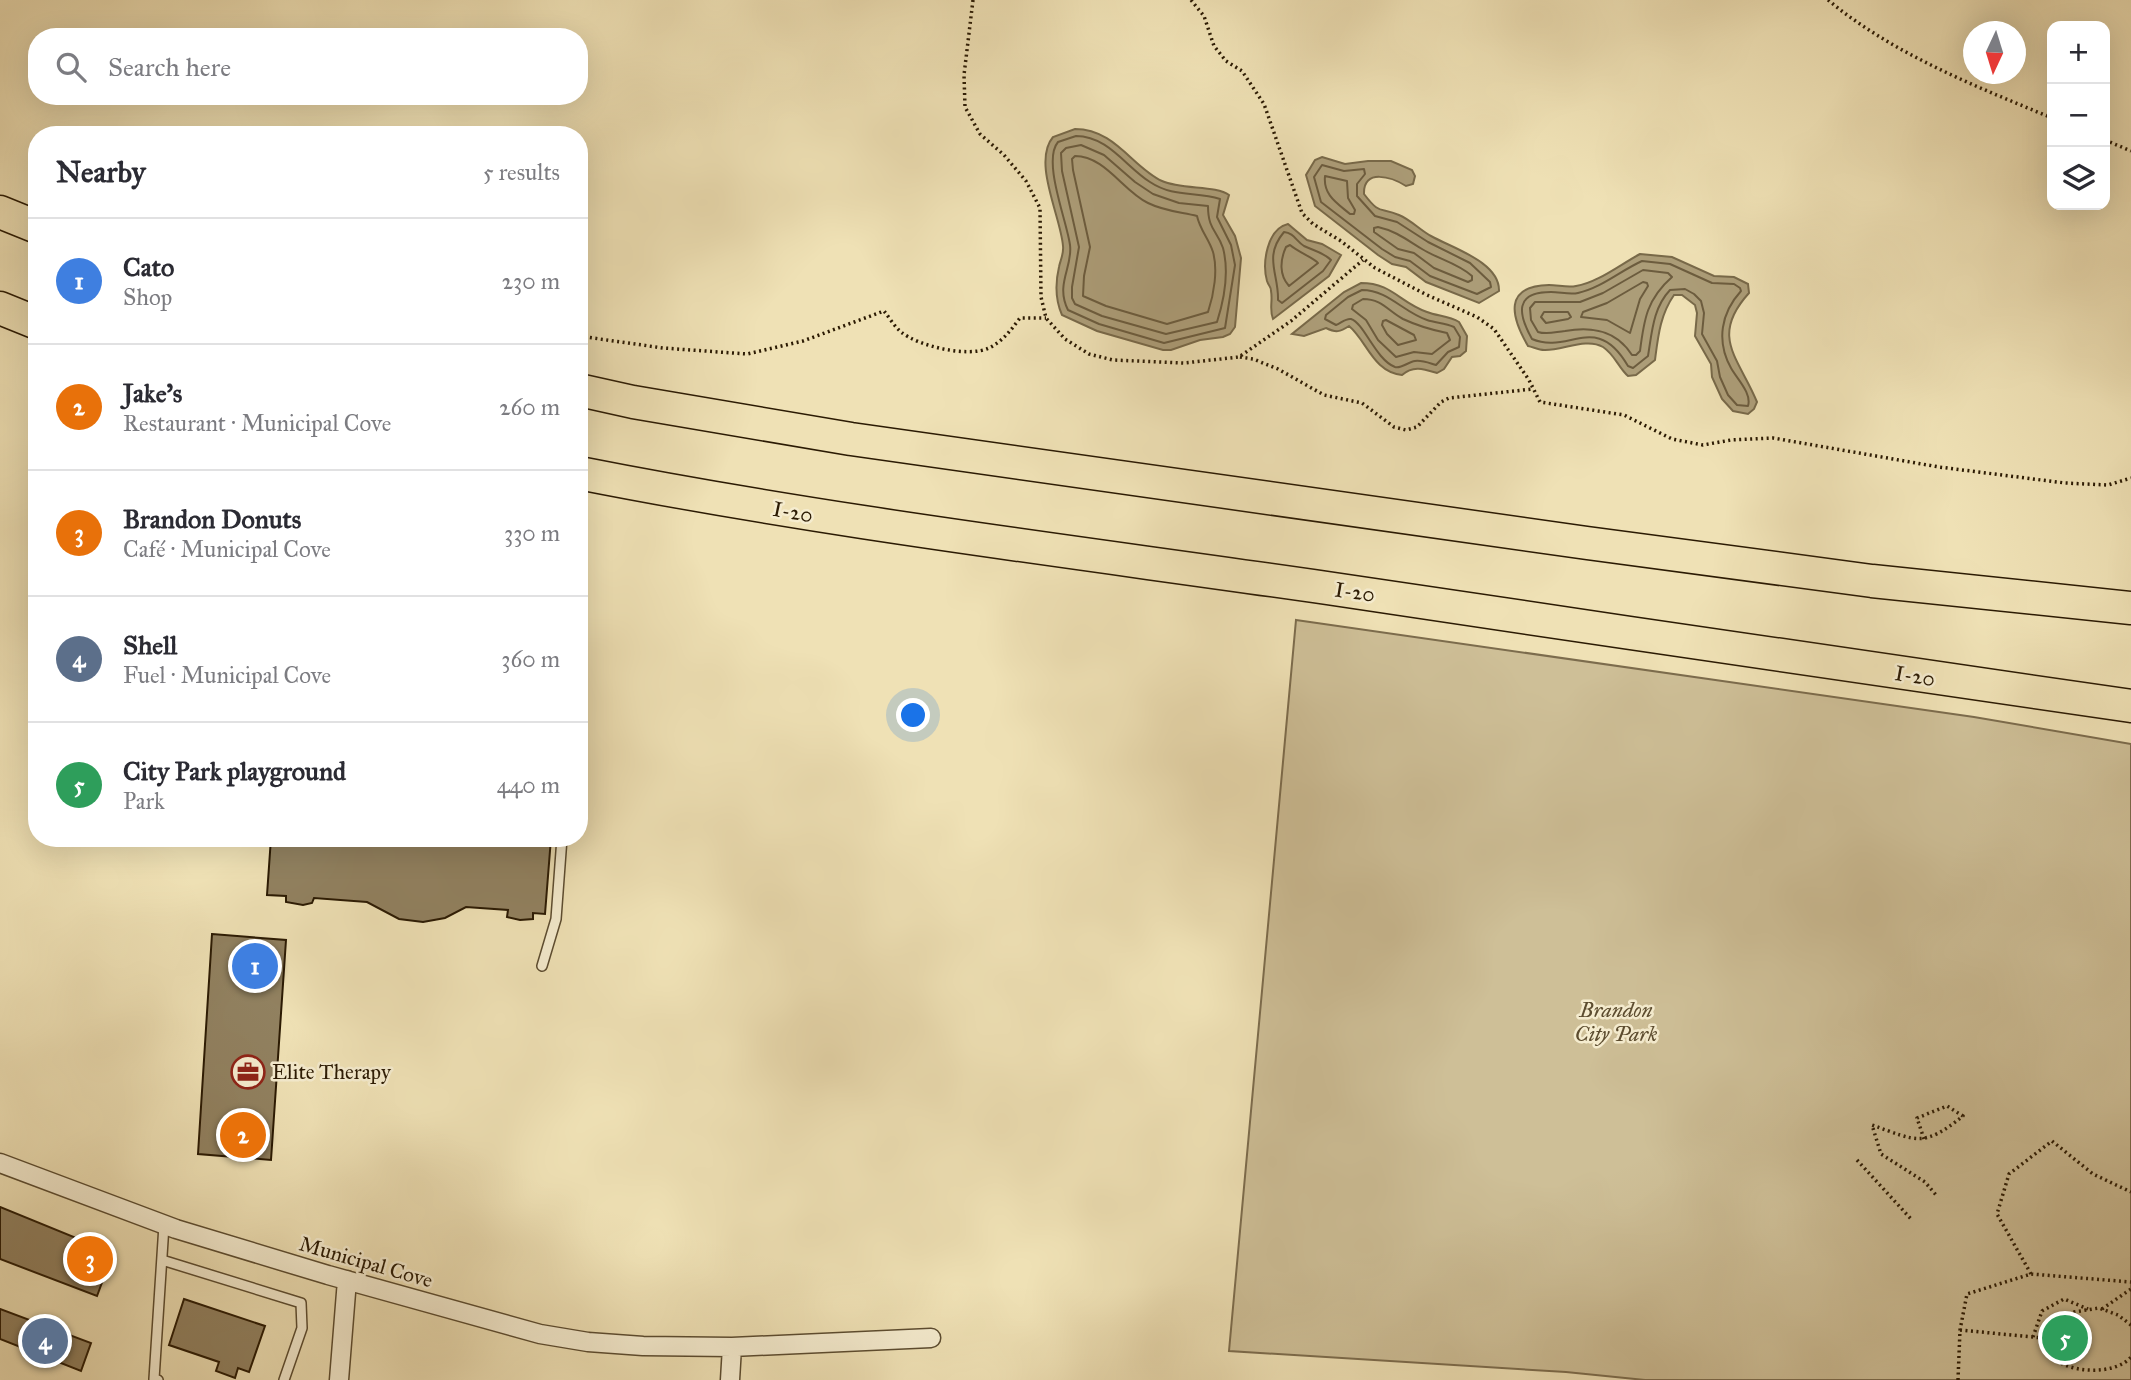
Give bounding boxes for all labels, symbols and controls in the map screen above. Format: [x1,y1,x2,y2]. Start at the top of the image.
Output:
north arrow [1963,21,2026,84]
map controls [2047,21,2110,210]
button: + [2047,21,2110,84]
search box [28,28,588,105]
icon: search [52,48,90,86]
text: Search here [108,51,231,83]
button: − [2047,84,2110,147]
button: layers [2047,147,2110,210]
text: Nearby [56,154,146,190]
text: 5 results [483,158,560,186]
text: Cato [123,251,174,283]
text: 1 [74,267,84,295]
text: 230 m [502,267,560,295]
text: Shop [123,283,172,311]
text: Jake's [123,377,182,409]
text: 2 [73,393,85,421]
text: 260 m [499,393,560,421]
text: Restaurant · Municipal Cove [123,409,391,437]
street label: I-20 [771,496,815,528]
text: Brandon Donuts [123,503,301,535]
text: 3 [74,519,84,547]
text: 330 m [504,519,560,547]
text: Café · Municipal Cove [123,535,331,563]
street label: I-20 [1333,576,1377,608]
text: Shell [123,629,177,661]
text: 4 [73,645,85,673]
text: 360 m [501,645,560,673]
street label: I-20 [1893,660,1937,692]
text: Fuel · Municipal Cove [123,661,331,689]
your location [896,698,930,732]
text: City Park playground [123,755,346,787]
text: 5 [74,771,84,799]
text: 440 m [497,771,560,799]
text: Park [123,787,165,815]
pin: 1 [232,940,278,992]
park label: Brandon City Park [1575,997,1658,1047]
office icon: Elite Therapy [229,1053,267,1091]
place label: Elite Therapy [272,1059,392,1085]
pin: 2 [220,1109,266,1161]
street label: Municipal Cove [296,1231,436,1293]
pin: 3 [67,1233,113,1285]
pin: 5 [2042,1312,2088,1364]
pin: 4 [22,1315,68,1367]

